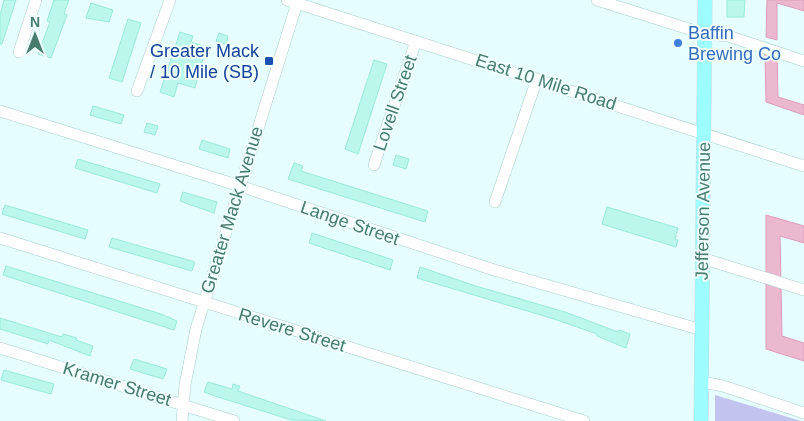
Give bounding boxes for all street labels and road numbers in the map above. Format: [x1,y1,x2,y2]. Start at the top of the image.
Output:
street label: East 10 Mile Road [473,50,619,114]
street label: Lovell Street [369,52,421,154]
street label: Greater Mack Avenue [197,124,267,296]
street label: Jefferson Avenue [692,142,714,280]
street label: Lange Street [298,197,402,249]
street label: Revere Street [236,304,348,356]
street label: Kramer Street [61,358,173,410]

